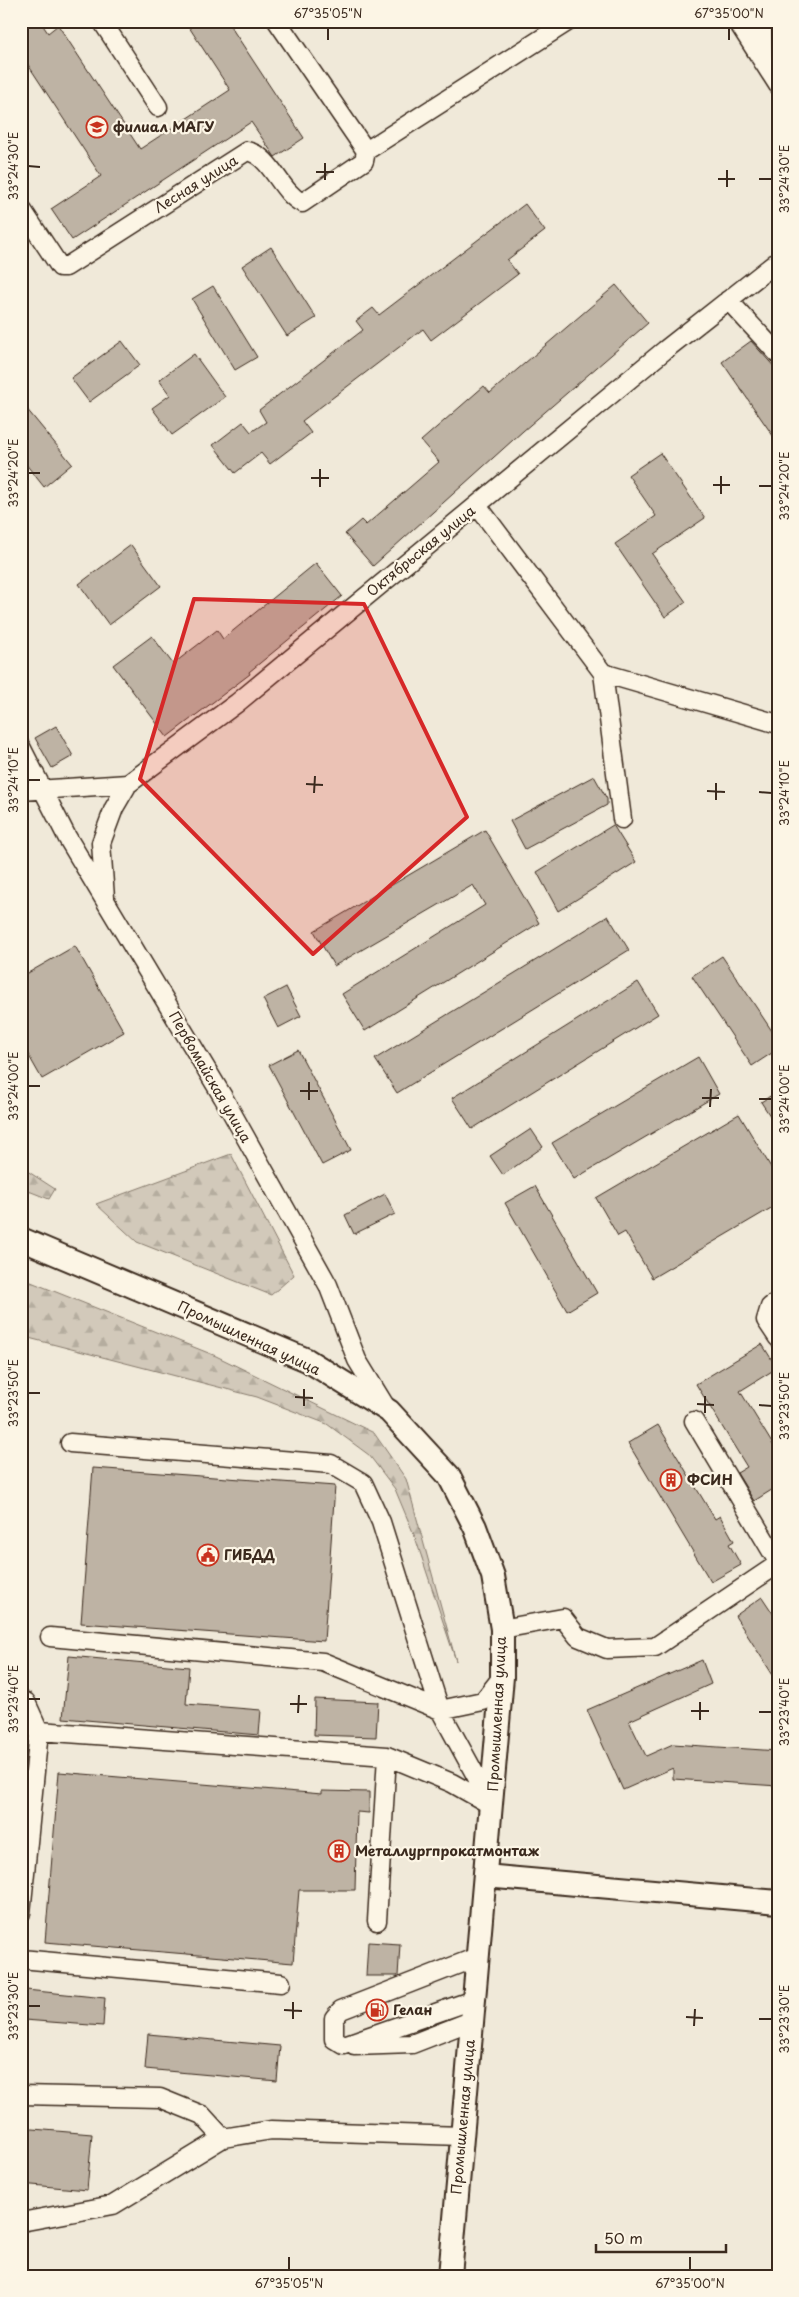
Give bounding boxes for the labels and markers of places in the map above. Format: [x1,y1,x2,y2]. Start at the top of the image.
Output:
school or university icon: филиал МАГУ [85,115,109,139]
place label: филиал МАГУ [113,116,215,137]
building icon: ФСИН [659,1468,683,1492]
place label: ФСИН [687,1469,733,1490]
public building icon: ГИБДД [196,1543,220,1567]
place label: ГИБДД [224,1544,276,1565]
building icon: Металлургпрокатмонтаж [327,1839,351,1863]
place label: Металлургпрокатмонтаж [355,1840,540,1861]
fuel station icon: Гелан [365,1998,389,2022]
place label: Гелан [393,1999,432,2020]

